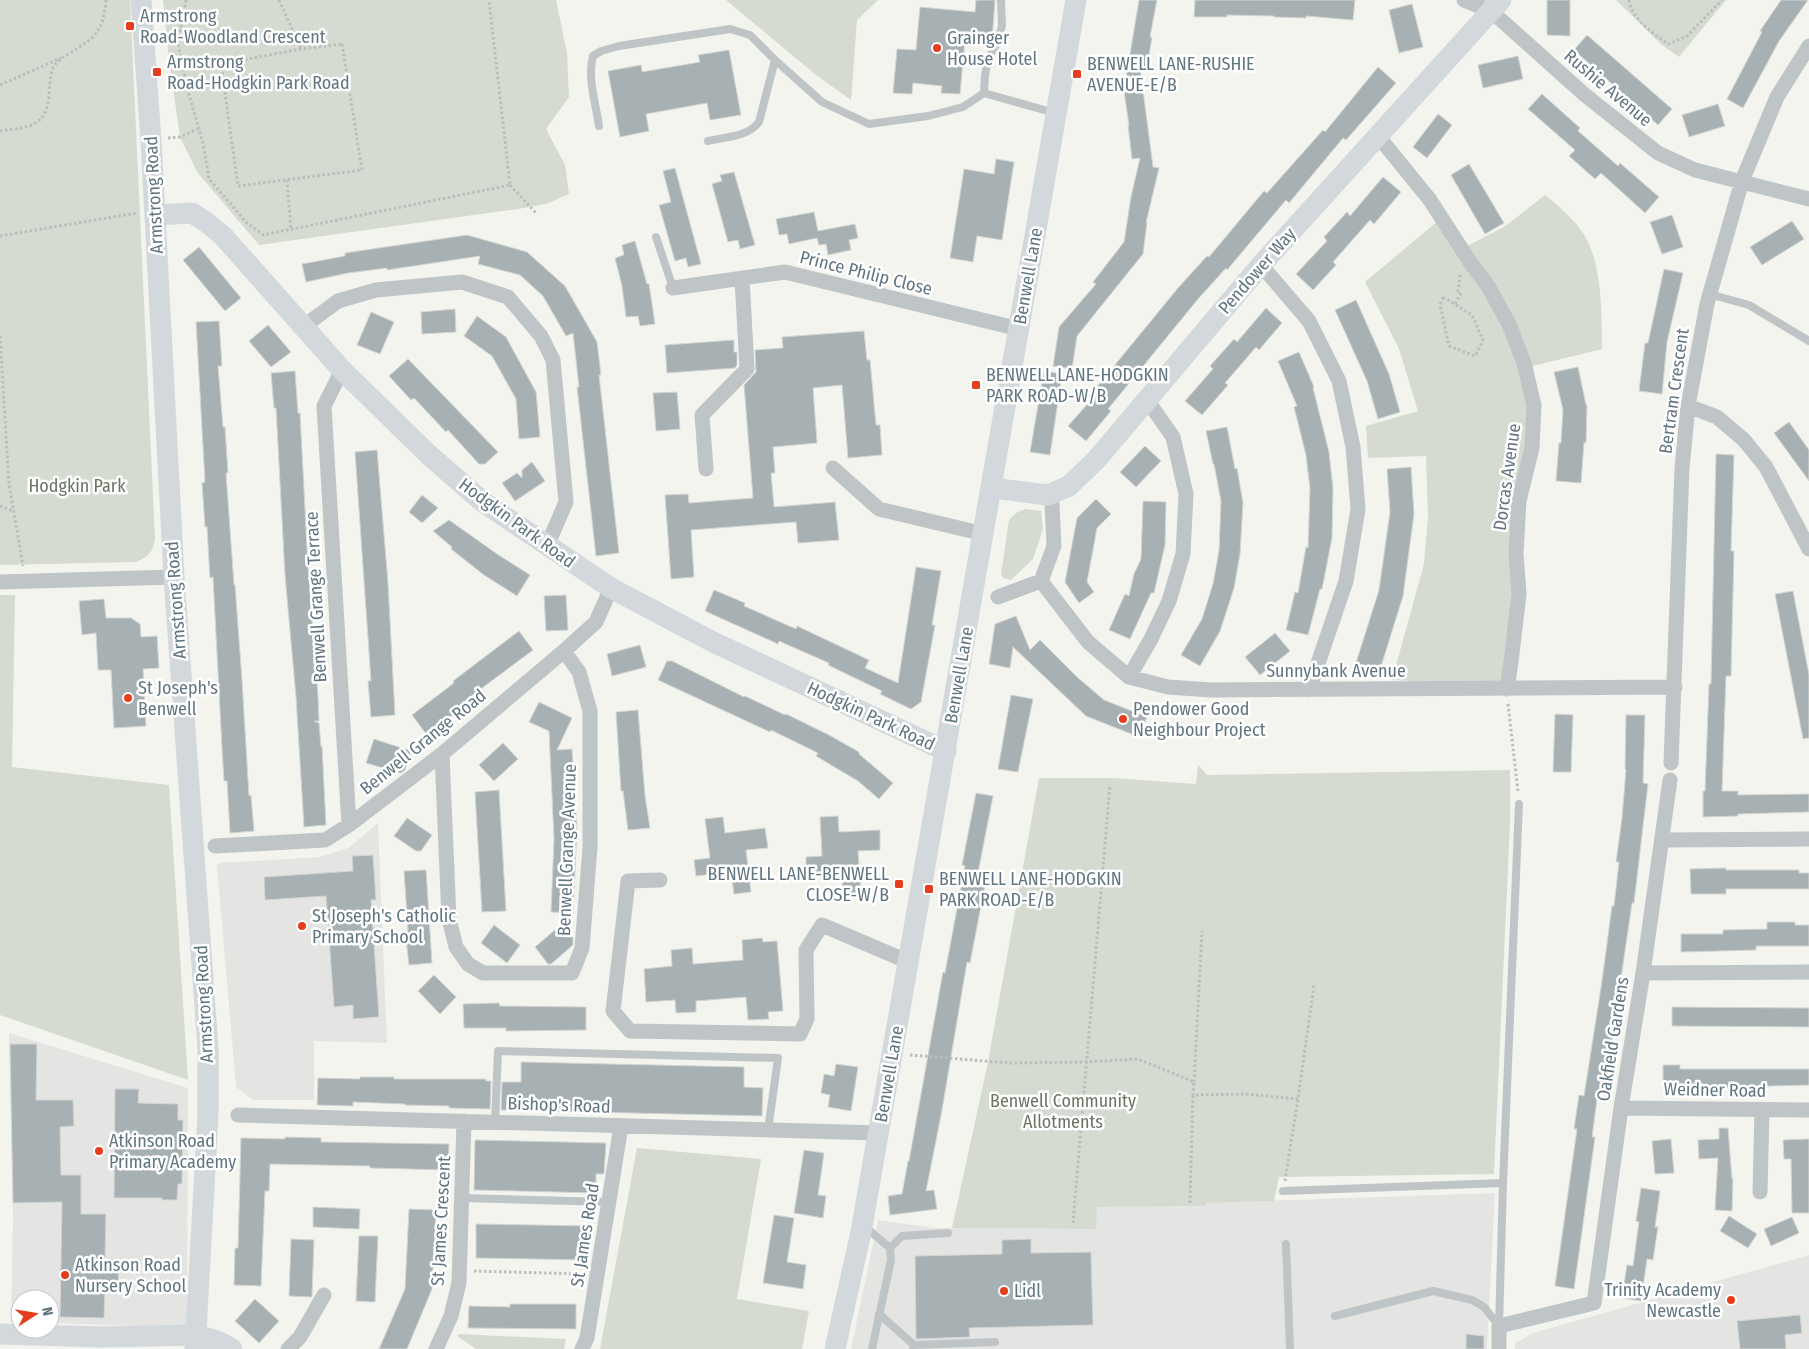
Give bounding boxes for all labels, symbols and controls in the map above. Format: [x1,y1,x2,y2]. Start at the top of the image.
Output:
place label: Armstrong Road-Woodland Crescent [140,5,326,48]
marker: Armstrong Road-Woodland Crescent [124,20,136,32]
place label: Grainger House Hotel [947,27,1037,70]
marker: Grainger House Hotel [931,42,943,54]
street label: Rushie Avenue [1560,45,1657,131]
place label: Armstrong Road-Hodgkin Park Road [167,51,350,94]
place label: BENWELL LANE-RUSHIE AVENUE-E/B [1087,53,1255,96]
marker: Armstrong Road-Hodgkin Park Road [151,66,163,78]
marker: BENWELL LANE-RUSHIE AVENUE-E/B [1071,68,1083,80]
street label: Armstrong Road [140,136,168,254]
street label: Pendower Way [1214,223,1300,319]
street label: Benwell Lane [1009,226,1047,326]
street label: Prince Philip Close [798,246,935,300]
street label: Bertram Crescent [1654,327,1694,455]
place label: BENWELL LANE-HODGKIN PARK ROAD-W/B [986,364,1169,407]
marker: BENWELL LANE-HODGKIN PARK ROAD-W/B [970,379,982,391]
street label: Dorcas Avenue [1489,422,1525,532]
street label: Hodgkin Park Road [454,473,580,573]
park label: Hodgkin Park [28,475,126,497]
street label: Benwell Grange Terrace [301,511,331,683]
street label: Armstrong Road [161,540,191,660]
street label: Benwell Lane [940,625,978,725]
street label: Sunnybank Avenue [1266,660,1406,682]
place label: St Joseph's Benwell [138,677,218,720]
street label: Hodgkin Park Road [804,677,938,755]
street label: Benwell Grange Road [356,684,490,800]
marker: St Joseph's Benwell [122,692,134,704]
place label: Pendower Good Neighbour Project [1133,698,1266,741]
marker: Pendower Good Neighbour Project [1117,713,1129,725]
street label: Benwell Grange Avenue [553,763,581,937]
place label: BENWELL LANE-BENWELL CLOSE-W/B [708,863,889,906]
place label: BENWELL LANE-HODGKIN PARK ROAD-E/B [939,868,1122,911]
marker: BENWELL LANE-BENWELL CLOSE-W/B [893,878,905,890]
marker: BENWELL LANE-HODGKIN PARK ROAD-E/B [923,883,935,895]
place label: St Joseph's Catholic Primary School [312,905,456,948]
marker: St Joseph's Catholic Primary School [296,920,308,932]
street label: Armstrong Road [190,945,218,1063]
street label: Oakfield Gardens [1592,975,1634,1103]
street label: Benwell Lane [870,1024,908,1124]
street label: Weidner Road [1664,1078,1766,1102]
park label: Benwell Community Allotments [990,1090,1136,1133]
street label: Bishop's Road [507,1092,611,1118]
place label: Atkinson Road Primary Academy [109,1130,236,1173]
marker: Atkinson Road Primary Academy [93,1145,105,1157]
street label: St James Crescent [427,1155,455,1287]
street label: St James Road [566,1182,604,1288]
place label: Atkinson Road Nursery School [75,1254,187,1297]
marker: Atkinson Road Nursery School [59,1269,71,1281]
place label: Trinity Academy Newcastle [1604,1279,1721,1322]
place label: Lidl [1014,1280,1041,1302]
marker: Lidl [998,1285,1010,1297]
north arrow [10,1289,60,1339]
marker: Trinity Academy Newcastle [1725,1294,1737,1306]
text: N [38,1306,56,1317]

